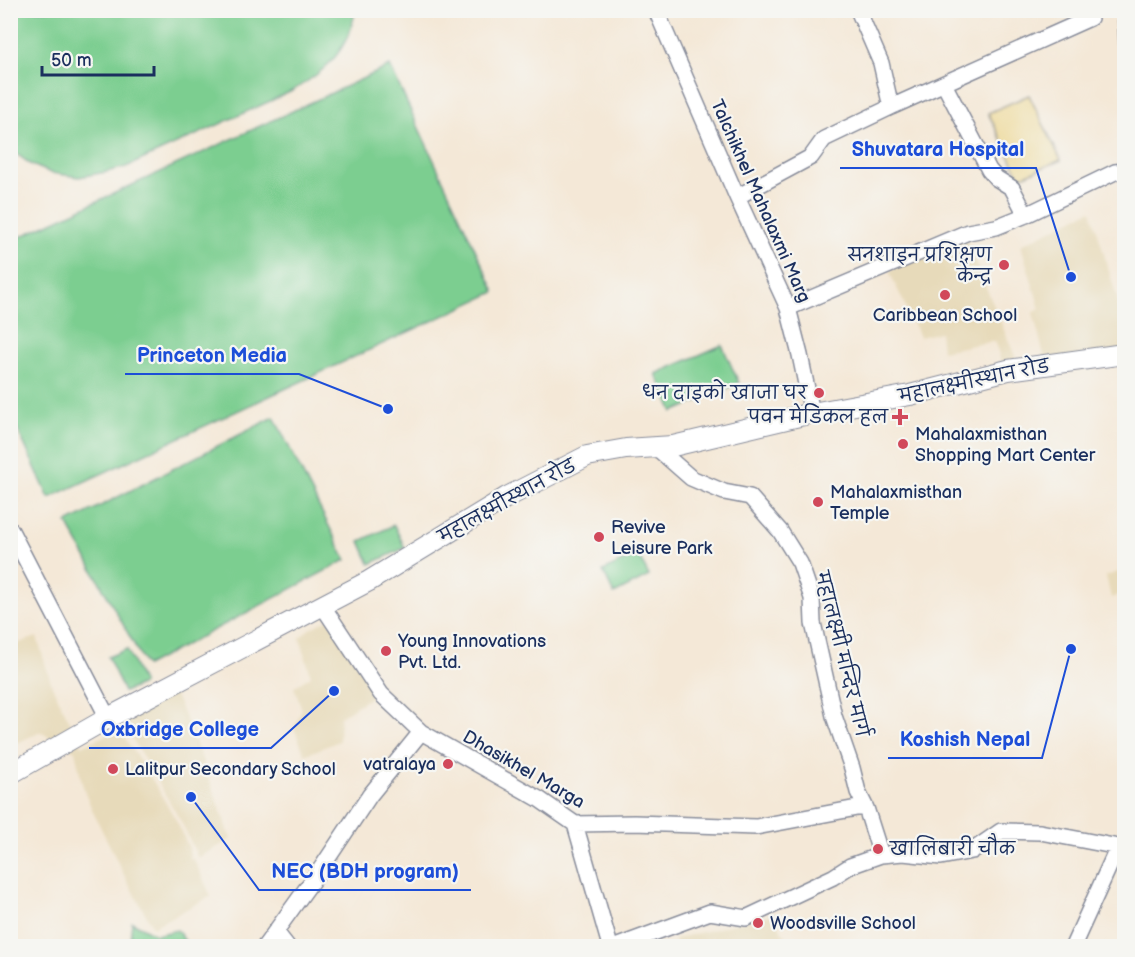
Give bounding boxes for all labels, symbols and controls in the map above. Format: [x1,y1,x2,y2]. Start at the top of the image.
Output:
scale bar [42,39,154,77]
text: 50 m [51,50,92,71]
street label: Talchikhel Mahalaxmi Marg [706,97,815,306]
callout: Shuvatara Hospital [840,130,1036,168]
text: Shuvatara Hospital [852,138,1024,162]
place label: सनशाइन प्रशिक्षण केन्द्र [847,241,994,287]
marker: सनशाइन प्रशिक्षण केन्द्र [997,258,1011,272]
marker: Caribbean School [938,288,952,302]
place label: Caribbean School [873,305,1017,326]
callout: Princeton Media [125,336,299,374]
text: Princeton Media [137,344,287,368]
street label: महालक्ष्मीस्थान रोड [895,351,1053,408]
place label: धन दाइको खाजा घर [642,379,808,404]
marker: धन दाइको खाजा घर [812,386,826,400]
place label: पवन मेडिकल हल [747,403,890,428]
marker: पवन मेडिकल हल [893,410,907,424]
place label: Mahalaxmisthan Shopping Mart Center [915,424,1096,466]
marker: Mahalaxmisthan Shopping Mart Center [896,437,910,451]
street label: महालक्ष्मीस्थान रोड [432,451,581,548]
place label: Mahalaxmisthan Temple [830,482,962,524]
marker: Mahalaxmisthan Temple [811,495,825,509]
place label: Revive Leisure Park [611,517,713,559]
marker: Revive Leisure Park [592,530,606,544]
street label: महालक्ष्मी मन्दिर मार्ग [811,567,876,741]
place label: Young Innovations Pvt. Ltd. [397,631,546,673]
marker: Young Innovations Pvt. Ltd. [379,644,393,658]
callout: Oxbridge College [89,710,271,748]
text: Oxbridge College [101,718,259,742]
callout: Koshish Nepal [888,720,1042,758]
street label: Dhasikhel Marga [459,726,588,813]
text: Koshish Nepal [900,728,1030,752]
place label: vatralaya [363,754,436,775]
marker: vatralaya [441,757,455,771]
place label: Lalitpur Secondary School [125,759,336,780]
marker: Lalitpur Secondary School [106,762,120,776]
place label: खालिबारी चौक [889,833,1017,860]
marker: खालिबारी चौक [871,842,885,856]
callout: NEC (BDH program) [259,852,471,890]
text: NEC (BDH program) [271,860,459,884]
place label: Woodsville School [770,913,916,934]
marker: Woodsville School [751,916,765,930]

